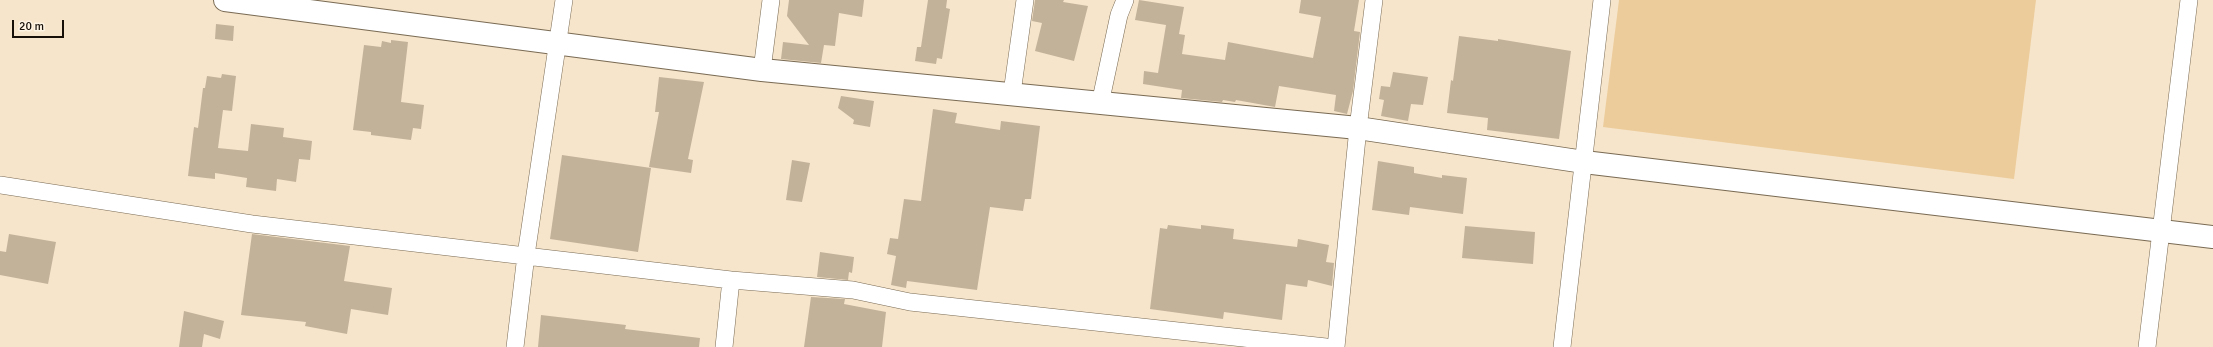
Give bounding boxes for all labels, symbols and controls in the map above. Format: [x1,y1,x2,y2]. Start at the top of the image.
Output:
scale bar [14,12,66,38]
text: 20 m [19,19,44,34]

